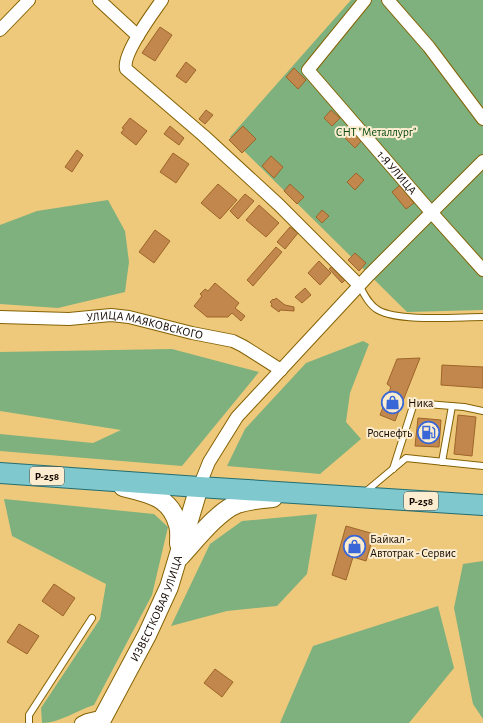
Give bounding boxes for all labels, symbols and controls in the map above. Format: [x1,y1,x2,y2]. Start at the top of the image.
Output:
park label: СНТ "Металлург" [336,126,416,139]
street label: 1-Я УЛИЦА [375,148,419,197]
street label: УЛИЦА МАЯКОВСКОГО [86,309,204,341]
shop icon: Ника [380,390,406,416]
place label: Ника [408,397,434,409]
fuel station icon: Роснефть [415,420,441,446]
place label: Роснефть [367,427,412,439]
road number: Р-258 [30,467,64,485]
road number: Р-258 [404,492,438,510]
shop icon: Байкал - Автотрак - Сервис [342,533,368,559]
place label: Байкал - Автотрак - Сервис [370,533,456,559]
street label: ИЗВЕСТКОВАЯ УЛИЦА [128,554,184,664]

